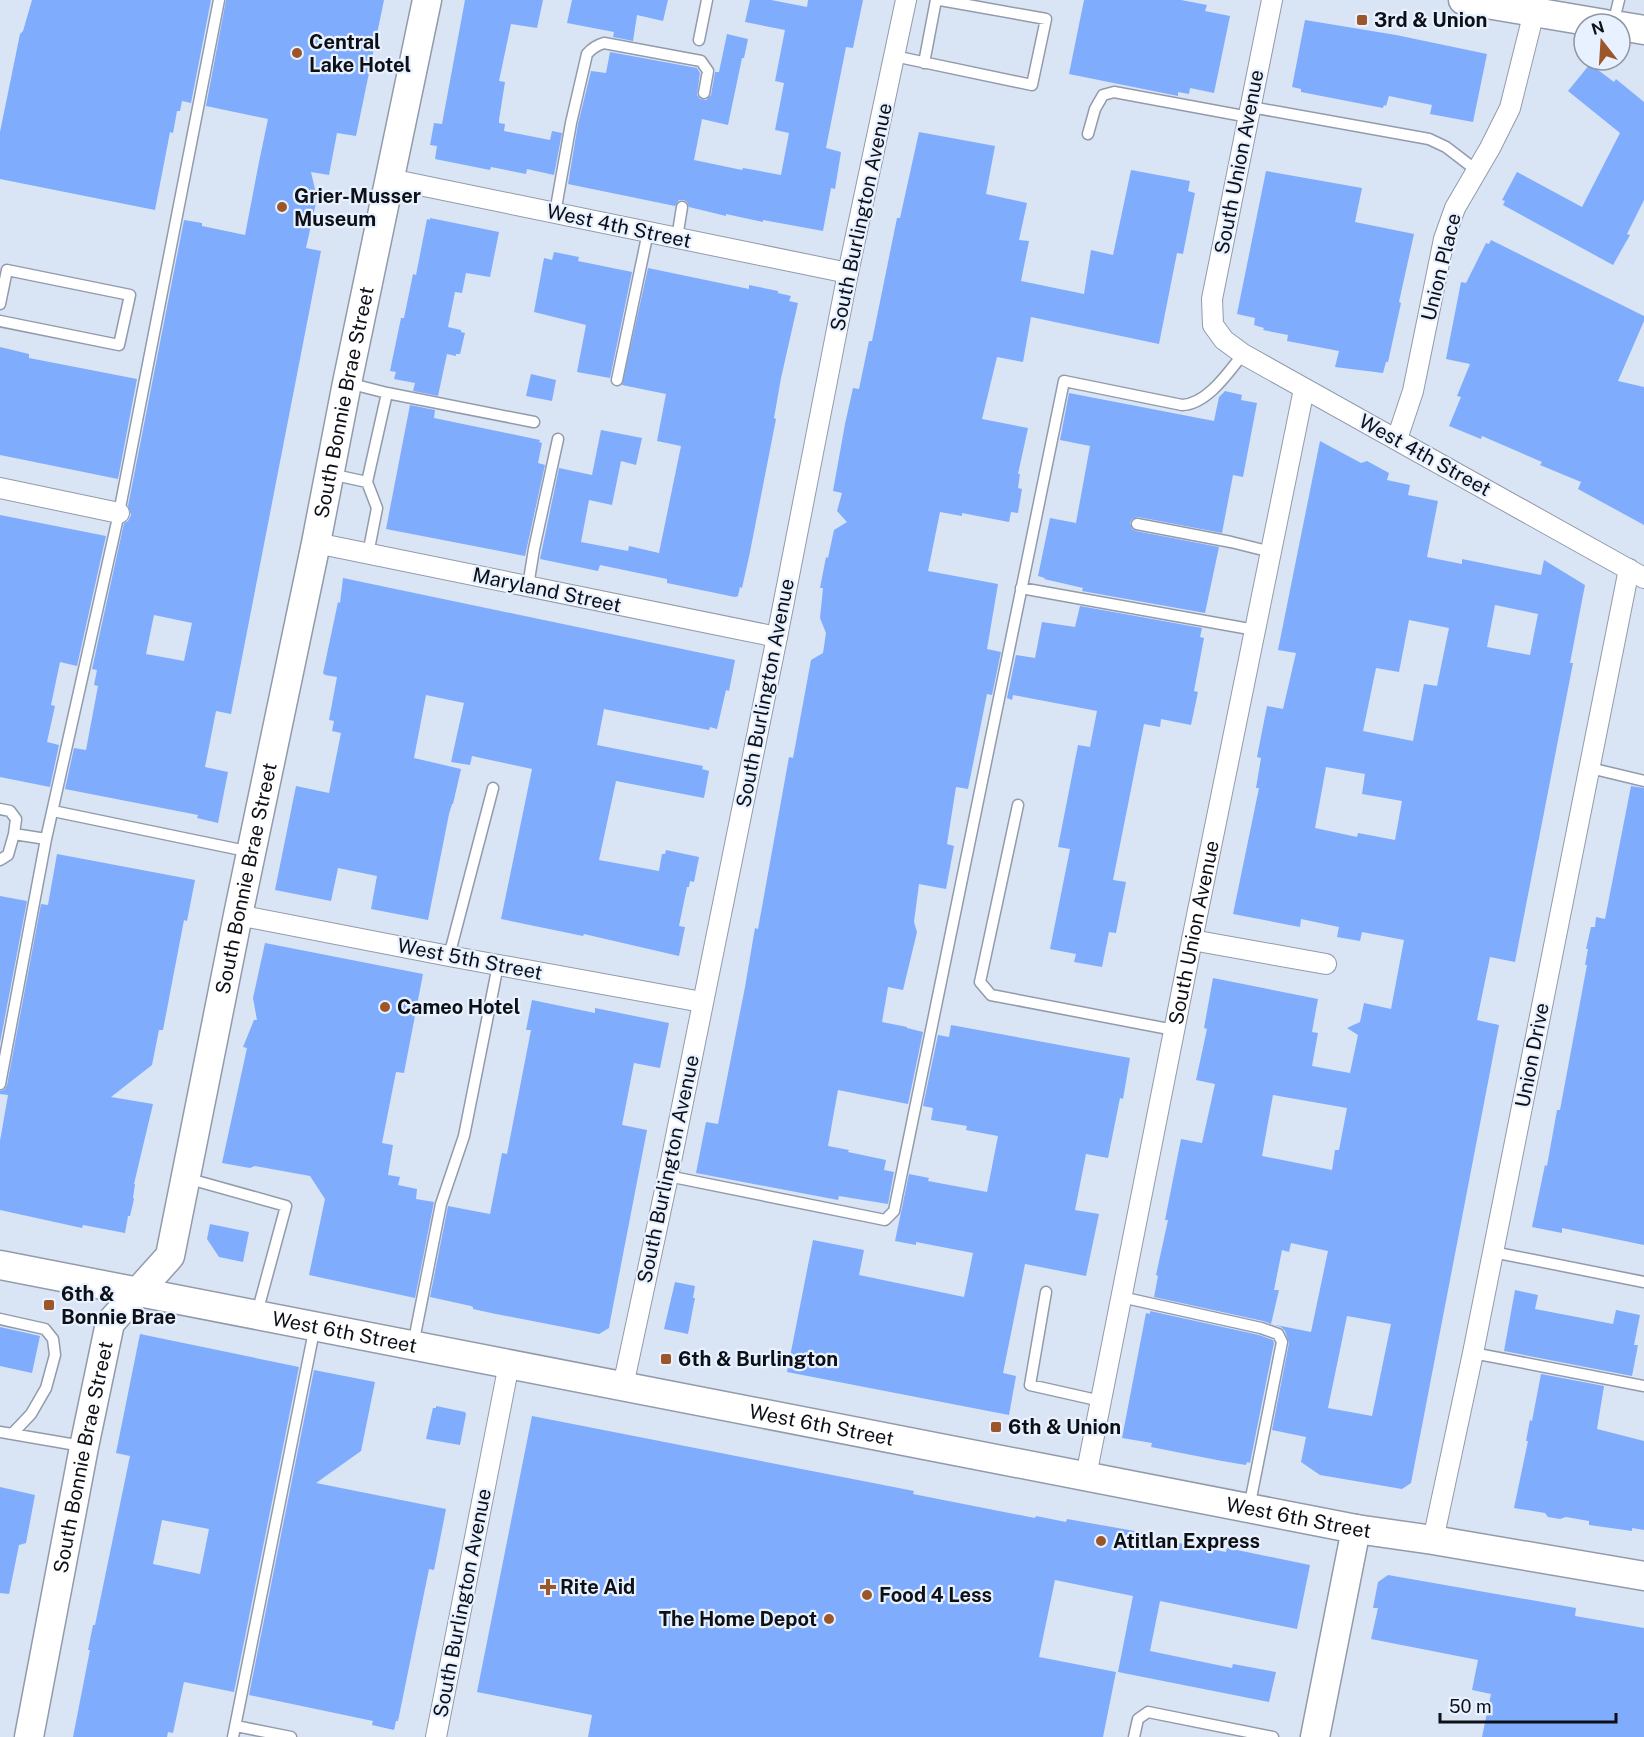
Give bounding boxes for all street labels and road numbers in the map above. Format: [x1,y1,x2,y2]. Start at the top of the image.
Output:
street label: South Union Avenue [1209,68,1269,256]
street label: South Burlington Avenue [825,101,897,333]
street label: West 4th Street [545,199,693,253]
street label: Union Place [1416,211,1466,323]
street label: South Bonnie Brae Street [309,284,379,520]
street label: West 4th Street [1355,409,1495,501]
street label: Maryland Street [471,563,623,617]
street label: South Burlington Avenue [731,577,799,809]
street label: South Bonnie Brae Street [210,760,282,996]
street label: South Union Avenue [1164,838,1224,1027]
street label: West 5th Street [395,933,545,985]
street label: Union Drive [1510,1001,1554,1109]
street label: South Burlington Avenue [632,1053,704,1285]
street label: West 6th Street [270,1306,419,1358]
street label: South Bonnie Brae Street [48,1339,118,1575]
street label: West 6th Street [747,1399,896,1451]
street label: South Burlington Avenue [428,1487,496,1719]
street label: West 6th Street [1224,1492,1373,1543]

